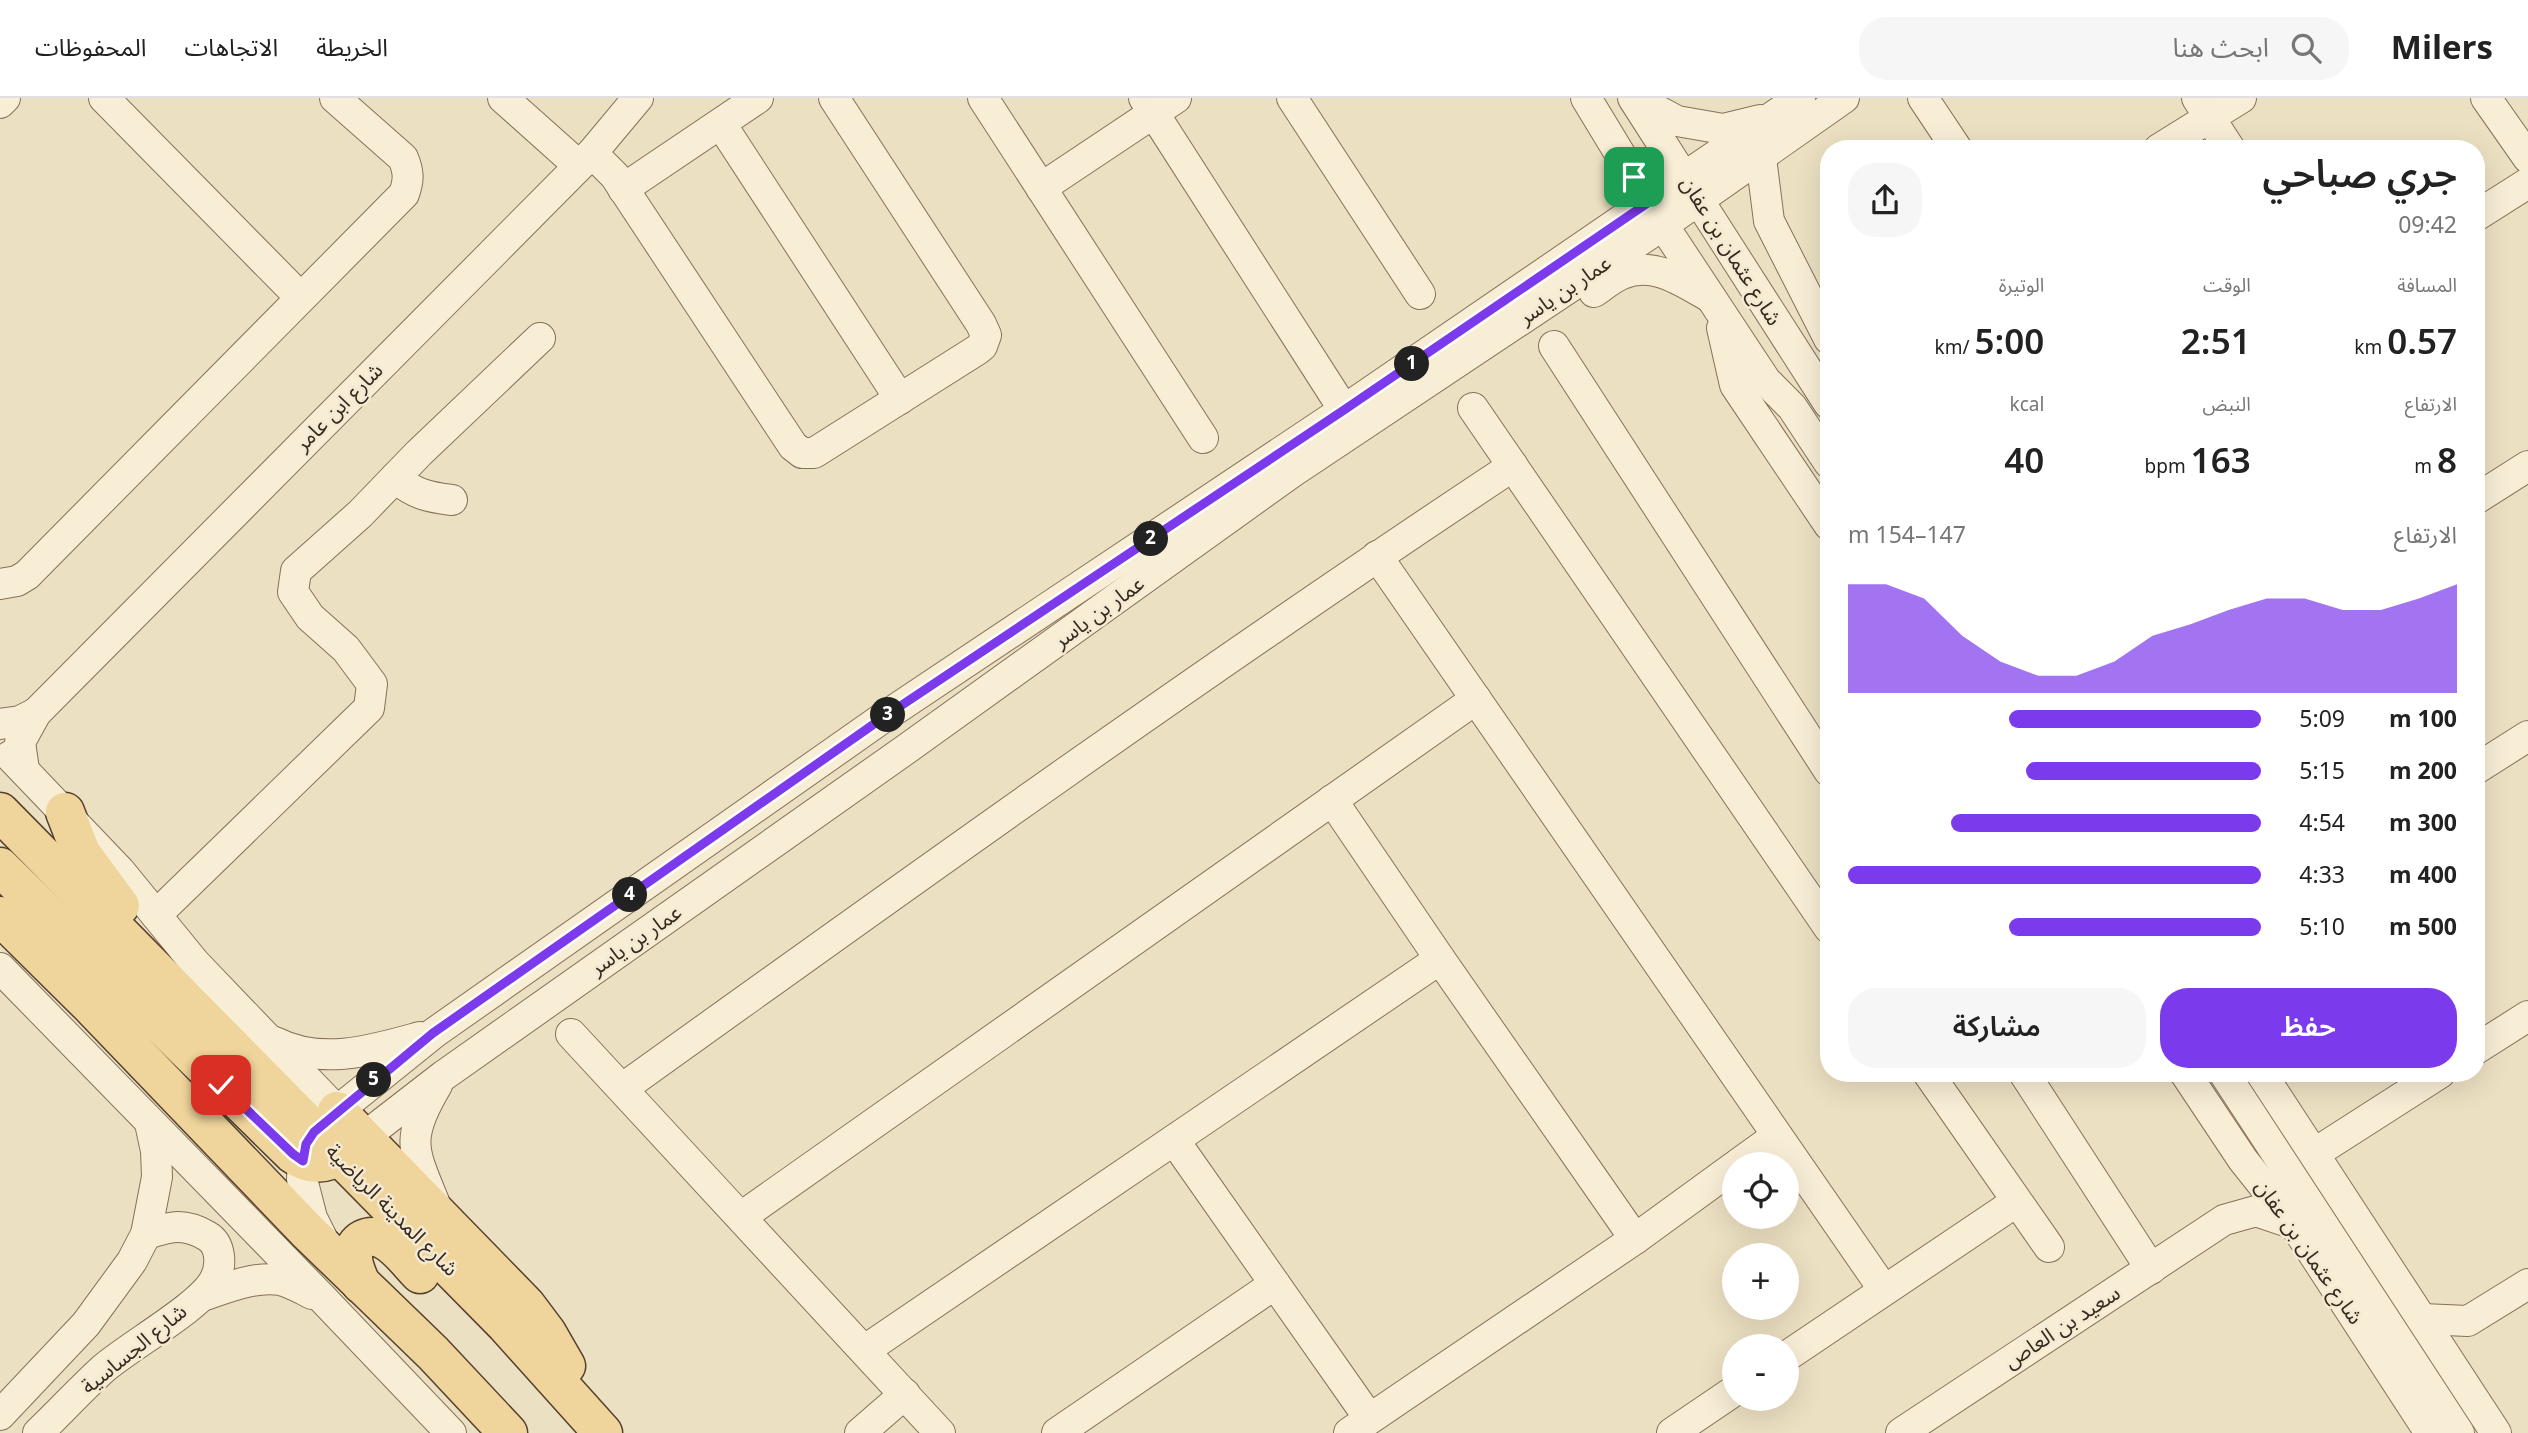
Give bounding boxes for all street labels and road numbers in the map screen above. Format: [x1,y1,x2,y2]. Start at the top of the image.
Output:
street label: شارع عثمان بن عفان [1667,167,1795,335]
street label: عمار بن ياسر [1508,242,1621,338]
street label: شارع ابن عامر [282,351,395,464]
street label: عمار بن ياسر [1043,563,1155,661]
street label: عمار بن ياسر [579,892,692,989]
street label: شارع المدينة الرياضية [314,1132,470,1288]
street label: شارع عثمان بن عفان [2242,1169,2376,1335]
street label: سعيد بن العاص [1994,1272,2130,1382]
street label: شارع الجساسية [70,1291,198,1407]

